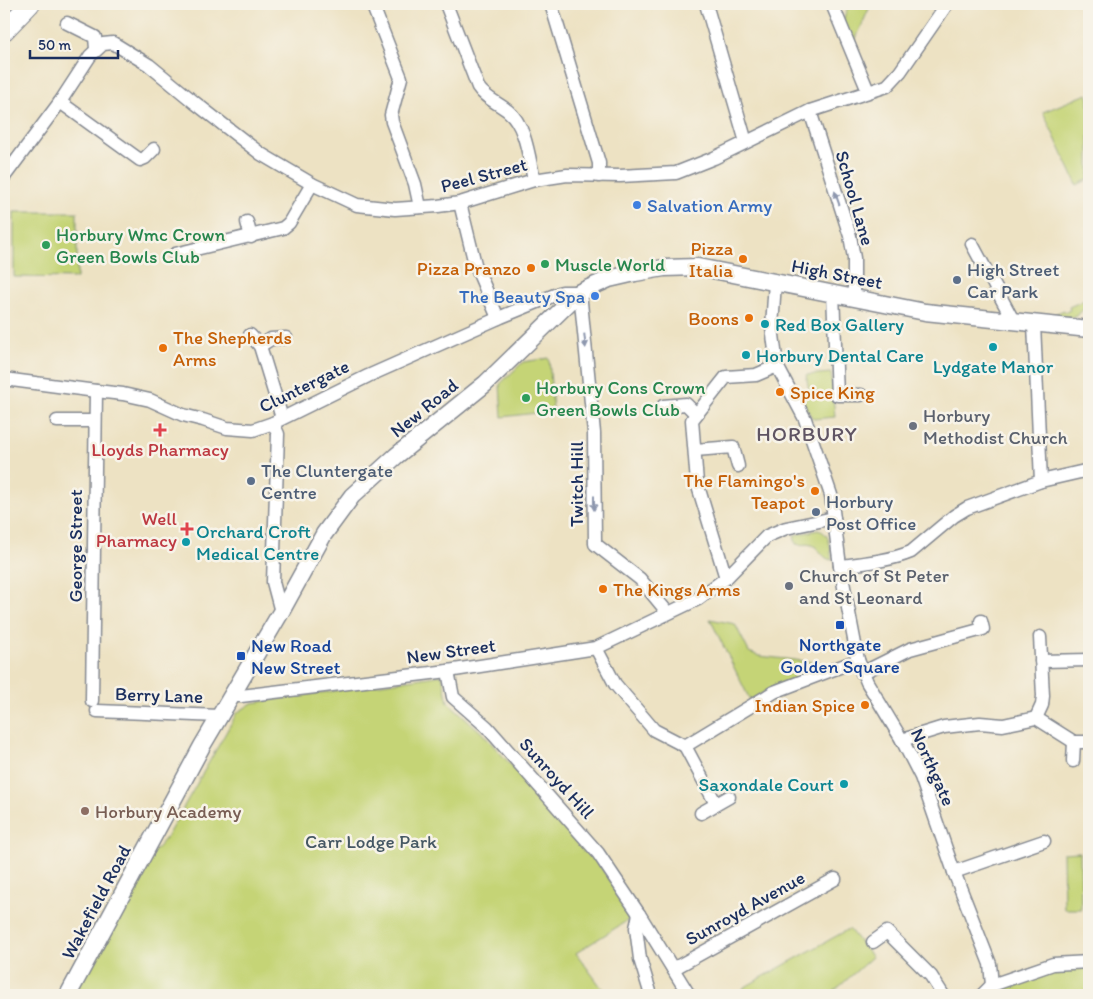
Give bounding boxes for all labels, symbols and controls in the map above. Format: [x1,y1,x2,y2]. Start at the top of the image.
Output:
scale bar [30,28,118,60]
text: 50 m [38,36,71,54]
street label: School Lane [830,148,880,248]
street label: Peel Street [438,152,530,198]
one-way arrow [833,190,841,205]
place label: Salvation Army [647,194,772,217]
marker: Salvation Army [631,199,643,211]
place label: Horbury Wmc Crown Green Bowls Club [56,223,226,268]
place label: Pizza Italia [689,237,733,282]
marker: Horbury Wmc Crown Green Bowls Club [40,239,52,251]
place label: Muscle World [555,253,666,276]
marker: Pizza Italia [737,253,749,265]
street label: High Street [789,254,885,294]
place label: Pizza Pranzo [417,257,521,280]
marker: Muscle World [539,258,551,270]
place label: High Street Car Park [967,258,1059,303]
marker: Pizza Pranzo [525,262,537,274]
marker: High Street Car Park [951,274,963,286]
place label: The Beauty Spa [459,285,585,308]
marker: The Beauty Spa [589,290,601,302]
place label: Boons [688,307,739,330]
marker: Boons [743,312,755,324]
place label: Red Box Gallery [775,313,904,336]
marker: Red Box Gallery [759,318,771,330]
place label: The Shepherds Arms [173,326,292,371]
one-way arrow [581,333,589,349]
marker: Lydgate Manor [987,341,999,353]
marker: The Shepherds Arms [157,342,169,354]
place label: Horbury Dental Care [756,344,924,367]
marker: Horbury Dental Care [740,349,752,361]
street label: Cluntergate [255,354,353,418]
place label: Lydgate Manor [933,355,1054,378]
street label: New Road [385,374,463,442]
place label: Horbury Cons Crown Green Bowls Club [536,376,706,421]
place label: Spice King [790,381,875,404]
marker: Spice King [774,386,786,398]
marker: Horbury Cons Crown Green Bowls Club [520,392,532,404]
place label: Horbury Methodist Church [923,404,1068,449]
marker: Horbury Methodist Church [907,420,919,432]
district label: HORBURY [756,421,858,446]
marker: Lloyds Pharmacy [154,424,166,436]
place label: Lloyds Pharmacy [91,438,229,461]
street label: Twitch Hill [565,440,588,527]
place label: The Cluntergate Centre [261,459,393,504]
place label: The Flamingo's Teapot [683,469,805,514]
marker: The Cluntergate Centre [245,475,257,487]
marker: The Flamingo's Teapot [809,485,821,497]
street label: George Street [64,489,87,603]
place label: Horbury Post Office [826,490,916,535]
one-way arrow [591,495,599,511]
marker: Horbury Post Office [810,506,822,518]
place label: Well Pharmacy [96,507,178,552]
place label: Orchard Croft Medical Centre [196,520,319,565]
marker: Well Pharmacy [181,523,193,535]
marker: Orchard Croft Medical Centre [180,536,192,548]
place label: Church of St Peter and St Leonard [799,564,950,609]
place label: The Kings Arms [613,578,740,601]
marker: Church of St Peter and St Leonard [783,580,795,592]
marker: The Kings Arms [597,583,609,595]
marker: Northgate Golden Square [834,619,846,631]
street label: New Street [405,633,497,669]
place label: Northgate Golden Square [780,633,900,678]
place label: New Road New Street [251,634,341,679]
marker: New Road New Street [235,650,247,662]
street label: Berry Lane [115,682,203,708]
place label: Indian Spice [754,694,855,717]
marker: Indian Spice [859,699,871,711]
street label: Northgate [906,725,960,809]
street label: Sunroyd Hill [515,733,600,824]
place label: Saxondale Court [699,773,834,796]
marker: Saxondale Court [838,778,850,790]
place label: Horbury Academy [95,800,241,823]
marker: Horbury Academy [79,805,91,817]
park label: Carr Lodge Park [305,830,437,853]
street label: Wakefield Road [56,840,136,963]
street label: Sunroyd Avenue [681,866,809,950]

